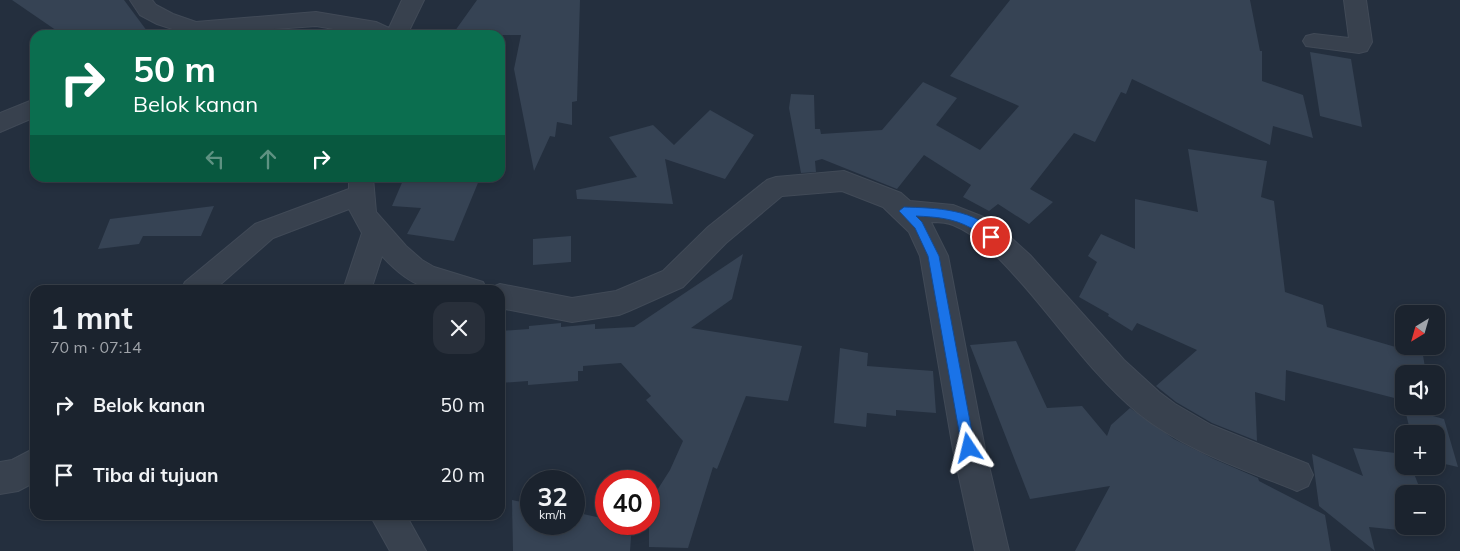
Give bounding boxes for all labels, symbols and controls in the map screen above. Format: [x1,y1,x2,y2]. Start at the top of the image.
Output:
text: 50 m [133,47,216,91]
icon: right [50,50,115,115]
text: Belok kanan [133,90,258,118]
icon: left [201,145,229,173]
icon: ahead [254,145,282,173]
icon: right [307,145,335,173]
pin [970,216,1012,258]
icon: arrive [977,223,1005,251]
text: 1 mnt [50,299,133,337]
button: close [433,302,485,354]
north arrow [1395,305,1445,355]
map controls [1395,305,1445,535]
text: 70 m · 07:14 [50,337,142,357]
button: sound [1395,365,1445,415]
icon: right [50,391,78,419]
text: Belok kanan [93,393,205,417]
text: 50 m [441,393,485,417]
position arrow [942,421,994,473]
button: + [1395,425,1445,475]
icon: arrive [50,461,78,489]
text: Tiba di tujuan [93,463,218,487]
text: 20 m [441,463,485,487]
speed limit sign: 40 [595,470,660,535]
text: 32 [537,481,568,512]
button: − [1395,485,1445,535]
text: km/h [539,507,566,522]

